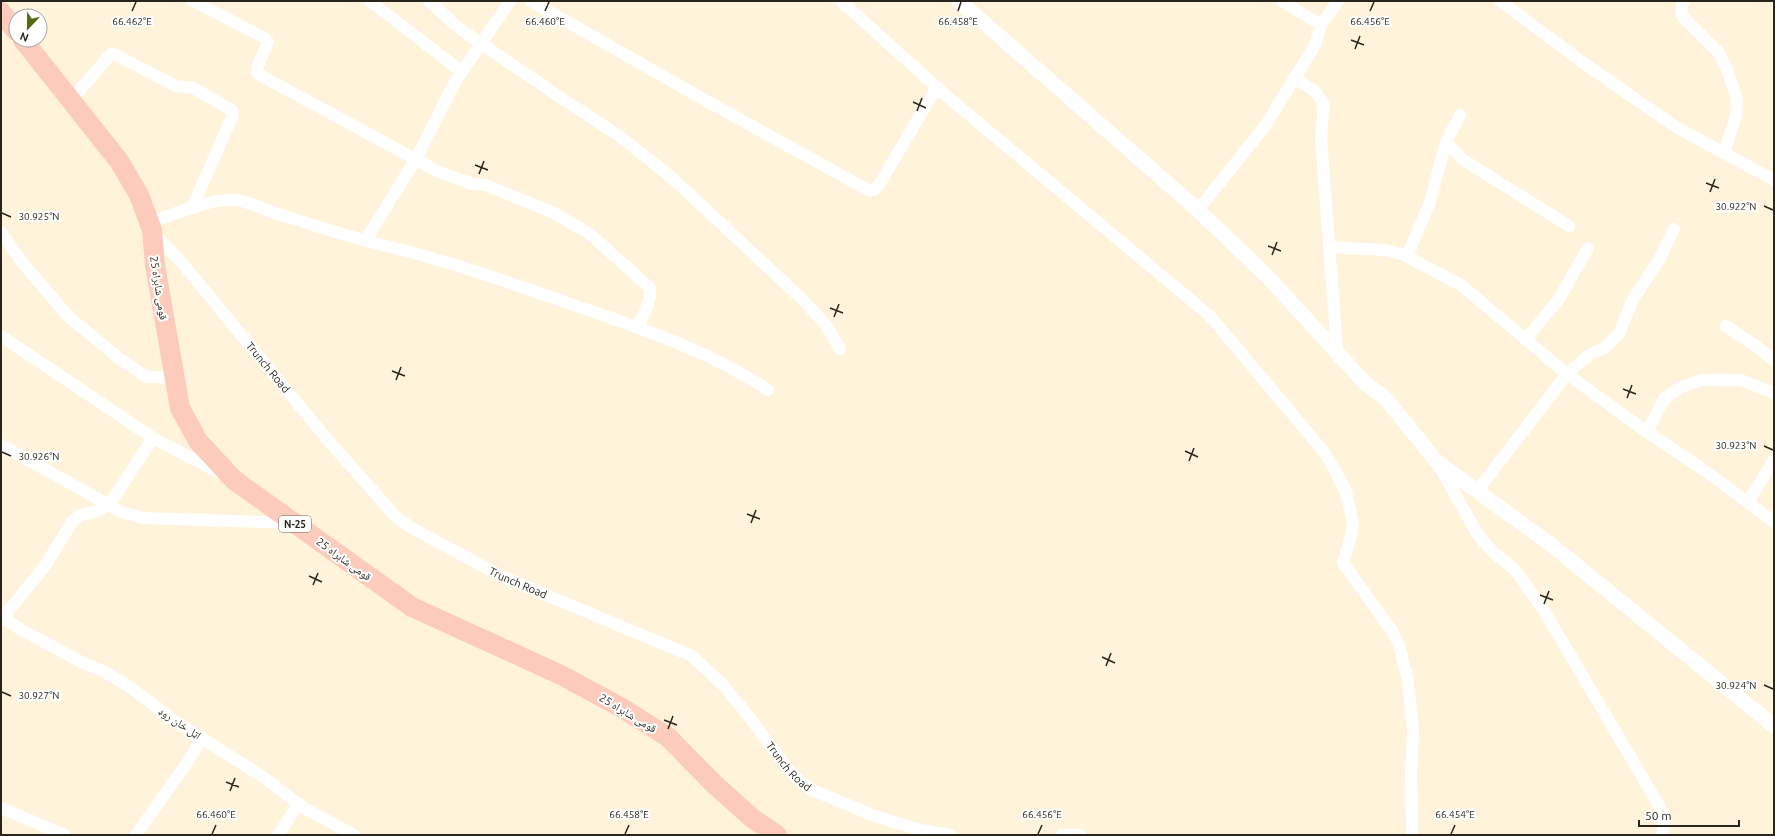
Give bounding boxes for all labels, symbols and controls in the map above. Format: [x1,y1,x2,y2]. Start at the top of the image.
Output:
north arrow [8,8,48,48]
text: 66.462°E [112,16,152,27]
text: 66.460°E [525,16,565,27]
text: 66.458°E [938,16,978,27]
text: 66.456°E [1350,16,1390,27]
text: N [18,30,30,44]
text: 30.922°N [1715,201,1757,212]
text: 30.925°N [18,211,60,222]
street label: قومی شاہراہ 25 [147,255,170,321]
street label: Trunch Road [244,340,292,395]
text: 30.923°N [1715,440,1757,451]
text: 30.926°N [18,451,60,462]
road number: N-25 [279,516,311,532]
street label: قومی شاہراہ 25 [314,535,374,584]
street label: Trunch Road [487,565,549,601]
text: 30.924°N [1715,680,1757,691]
text: 30.927°N [18,690,60,701]
street label: قومی شاہراہ 25 [597,691,659,736]
street label: اټل خان روډ [156,705,203,742]
street label: Trunch Road [764,740,814,793]
scale bar [1639,802,1739,828]
text: 66.460°E [196,809,236,820]
text: 66.458°E [609,809,649,820]
text: 66.456°E [1022,809,1062,820]
text: 66.454°E [1435,809,1475,820]
text: 50 m [1645,809,1672,822]

